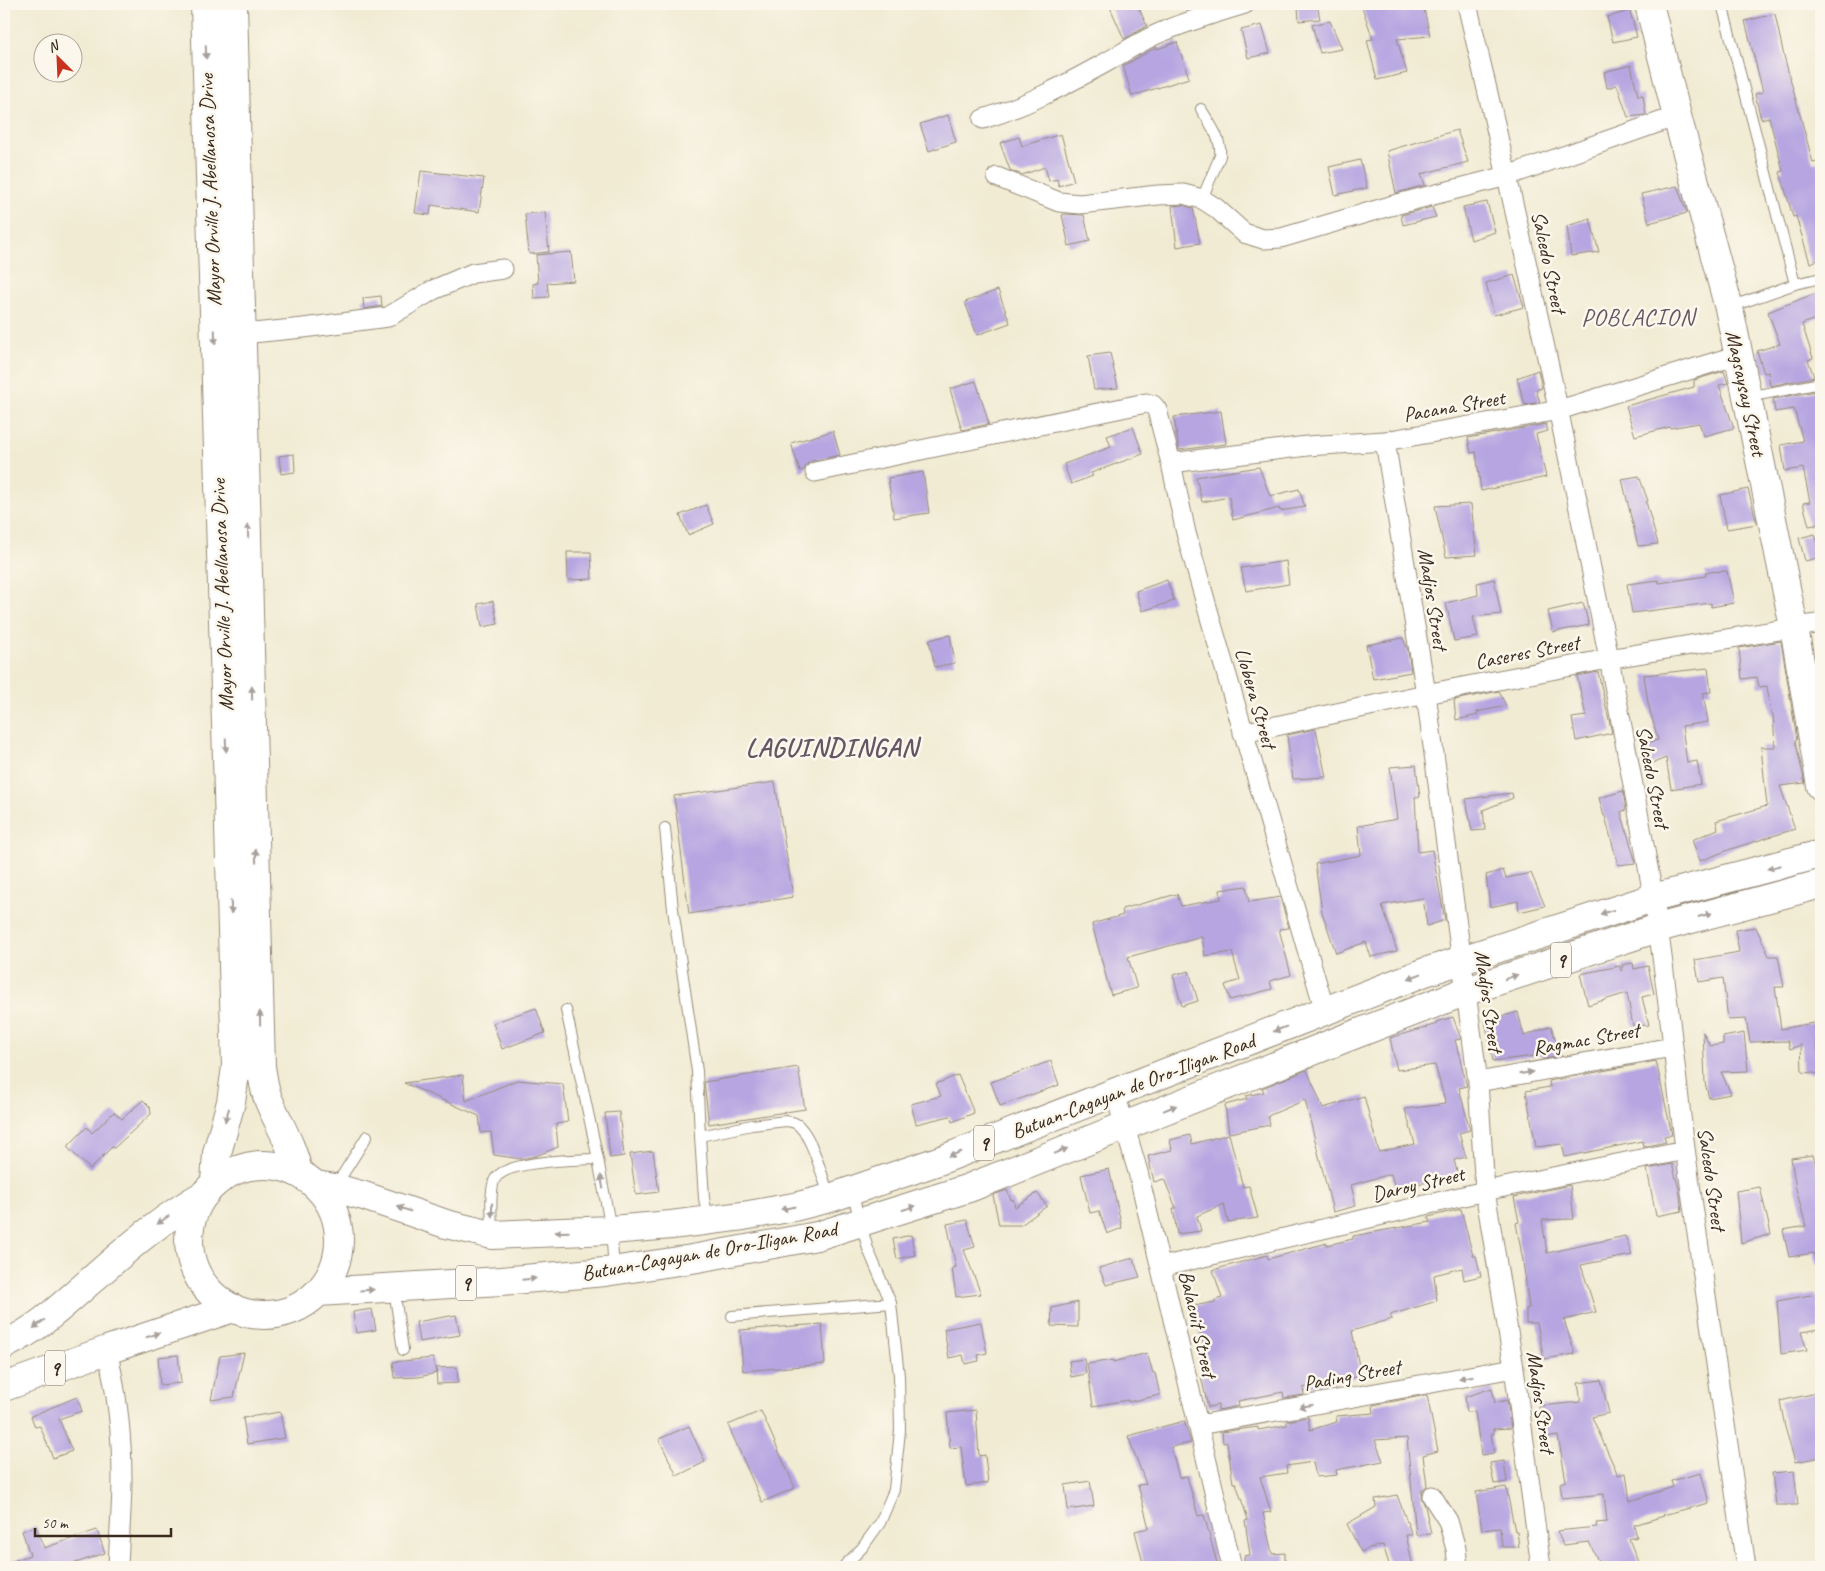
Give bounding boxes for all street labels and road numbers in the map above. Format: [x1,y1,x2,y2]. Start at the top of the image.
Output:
street label: Mayor Orville J. Abellanosa Drive [193,72,227,307]
street label: Salcedo Street [1526,209,1573,318]
street label: Magsaysay Street [1720,328,1772,460]
street label: Pacana Street [1401,384,1509,428]
street label: Mayor Orville J. Abellanosa Drive [205,477,239,712]
street label: Madjos Street [1412,546,1454,655]
street label: Caseres Street [1473,629,1584,675]
street label: Llobera Street [1229,645,1284,754]
street label: Salcedo Street [1630,724,1676,833]
road number: 9 [1551,942,1571,978]
street label: Madjos Street [1469,949,1509,1056]
street label: Ragmac Street [1531,1016,1644,1061]
street label: Butuan-Cagayan de Oro-Iligan Road [1008,1026,1262,1144]
road number: 9 [974,1126,994,1160]
street label: Salcedo Street [1692,1126,1732,1235]
street label: Daroy Street [1369,1160,1469,1207]
street label: Butuan-Cagayan de Oro-Iligan Road [579,1215,842,1286]
road number: 9 [456,1266,476,1300]
street label: Balacuit Street [1173,1268,1224,1383]
road number: 9 [45,1350,65,1386]
street label: Madjos Street [1521,1350,1561,1457]
street label: Pading Street [1301,1353,1406,1396]

